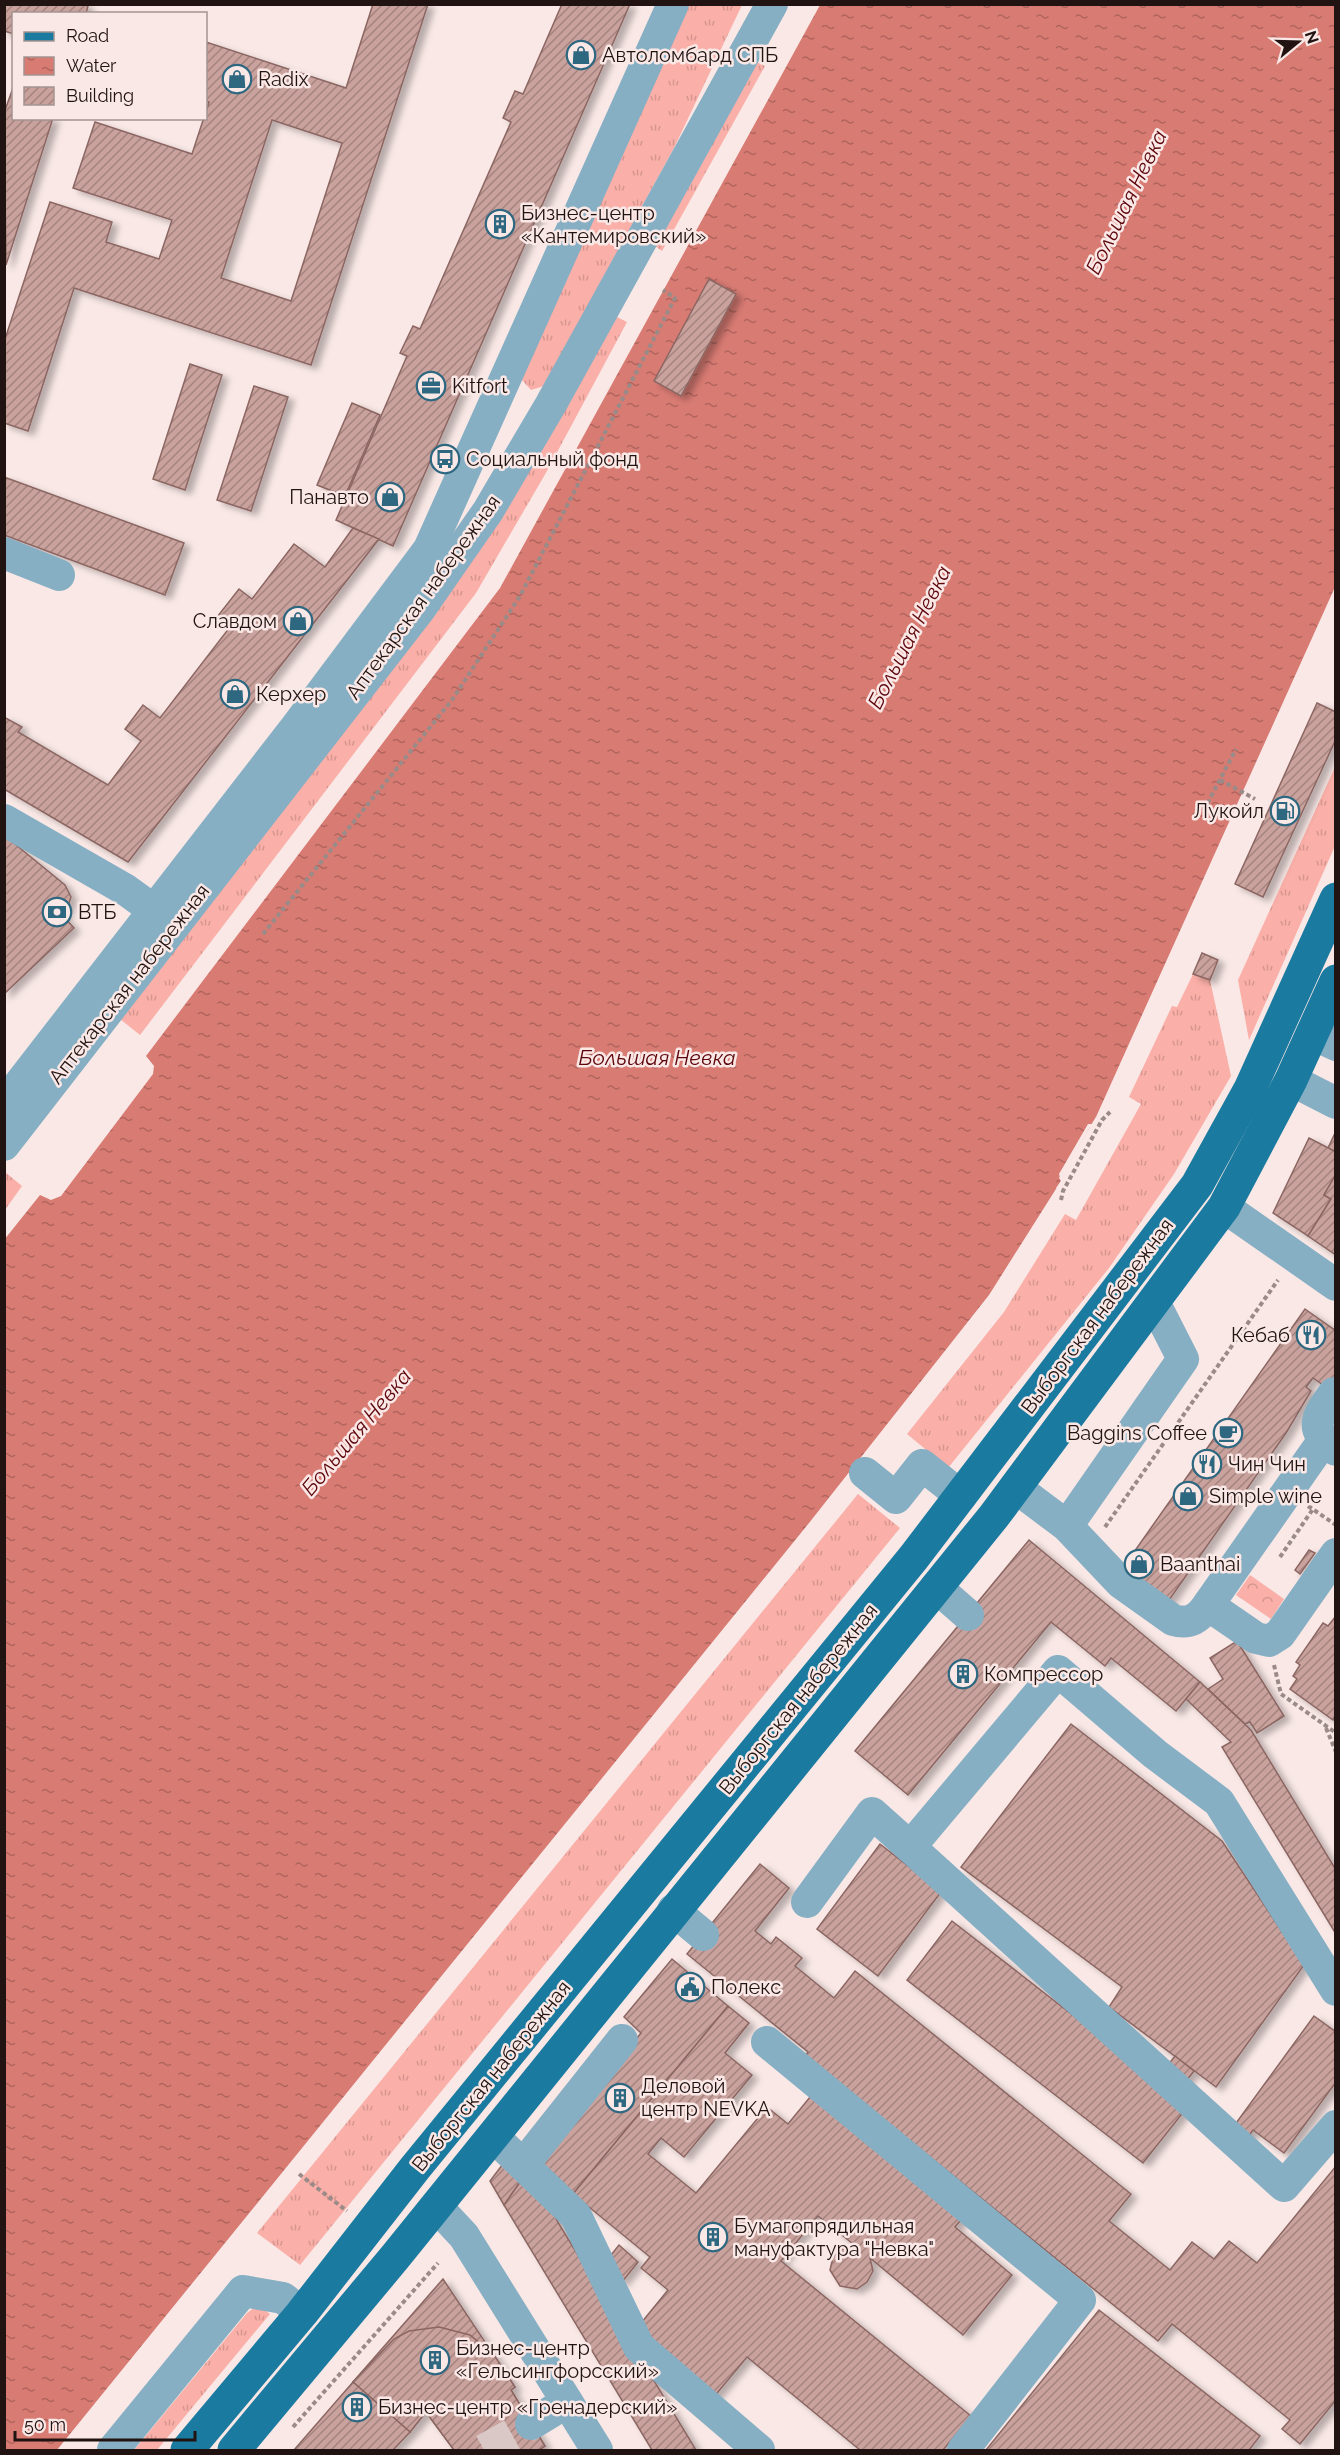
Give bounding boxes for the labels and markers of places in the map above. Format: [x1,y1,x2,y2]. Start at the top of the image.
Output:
shop icon: Автоломбард СПБ [565,39,597,71]
place label: Автоломбард СПБ [602,43,778,67]
shop icon: Radix [221,63,253,95]
place label: Radix [258,67,309,91]
place label: Бизнес-центр «Кантемировский» [521,201,706,248]
building icon: Бизнес-центр «Кантемировский» [484,208,516,240]
office icon: Kitfort [415,370,447,402]
place label: Kitfort [452,374,508,398]
bus stop icon: Социальный фонд [429,443,461,475]
place label: Социальный фонд [466,447,639,471]
shop icon: Панавто [374,481,406,513]
place label: Панавто [289,485,369,509]
shop icon: Славдом [282,605,314,637]
place label: Славдом [193,609,277,633]
shop icon: Керхер [219,678,251,710]
place label: Керхер [256,682,326,706]
fuel station icon: Лукойл [1269,795,1301,827]
place label: Лукойл [1194,799,1264,823]
bank icon: ВТБ [41,896,73,928]
place label: ВТБ [78,900,116,924]
restaurant icon: Кебаб [1295,1319,1327,1351]
place label: Кебаб [1231,1323,1290,1347]
cafe icon: Baggins Coffee [1212,1417,1244,1449]
place label: Baggins Coffee [1067,1421,1207,1445]
restaurant icon: Чин Чин [1191,1448,1223,1480]
place label: Чин Чин [1228,1452,1306,1476]
shop icon: Simple wine [1172,1480,1204,1512]
place label: Simple wine [1209,1484,1322,1508]
shop icon: Baanthai [1123,1548,1155,1580]
place label: Baanthai [1160,1552,1240,1576]
building icon: Компрессор [947,1658,979,1690]
place label: Компрессор [984,1662,1103,1686]
public building icon: Полекс [674,1971,706,2003]
place label: Полекс [711,1975,781,1999]
place label: Деловой центр NEVKA [641,2074,771,2121]
building icon: Деловой центр NEVKA [604,2082,636,2114]
place label: Бумагопрядильная мануфактура "Невка" [734,2214,934,2261]
building icon: Бумагопрядильная мануфактура "Невка" [697,2221,729,2253]
place label: Бизнес-центр «Гельсингфорсский» [456,2336,659,2383]
building icon: Бизнес-центр «Гельсингфорсский» [419,2344,451,2376]
building icon: Бизнес-центр «Гренадерский» [341,2391,373,2423]
place label: Бизнес-центр «Гренадерский» [378,2395,678,2419]

